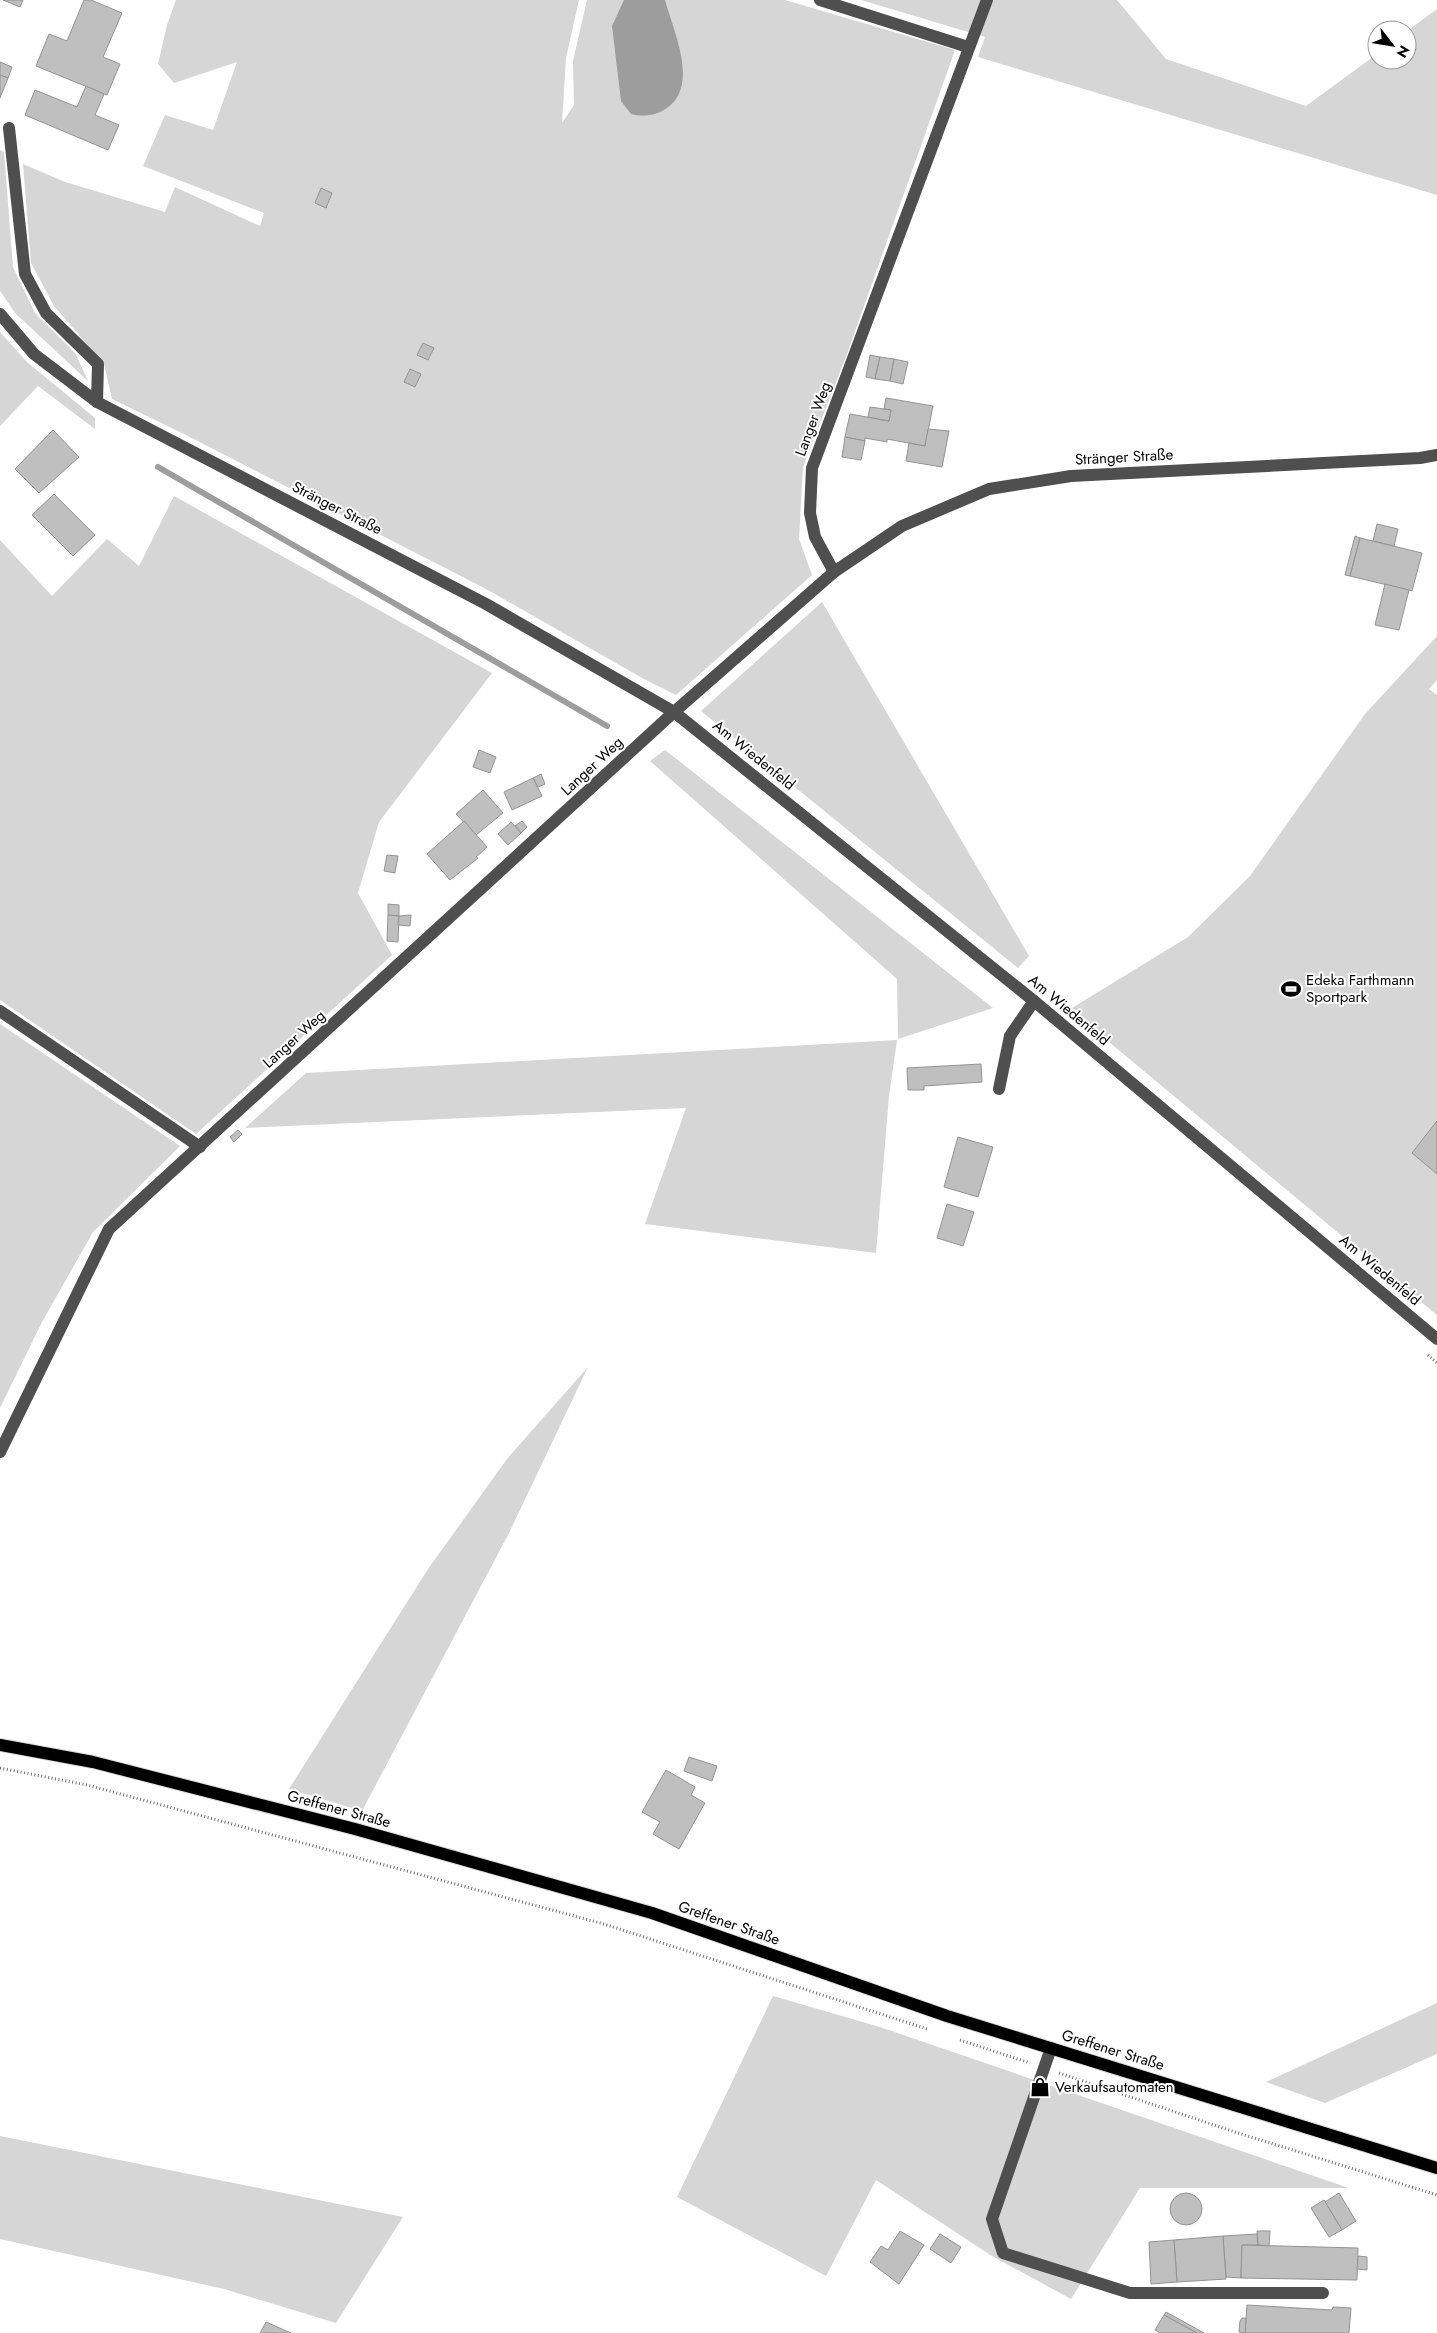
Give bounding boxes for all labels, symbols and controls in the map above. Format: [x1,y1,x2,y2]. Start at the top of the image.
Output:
north arrow [1367,20,1417,70]
text: N [1392,42,1415,62]
street label: Langer Weg [789,379,837,459]
street label: Stränger Straße [1074,443,1174,471]
street label: Stränger Straße [288,476,386,540]
street label: Am Wiedenfeld [708,715,800,795]
street label: Langer Weg [556,731,628,801]
street label: Am Wiedenfeld [1023,969,1115,1051]
place label: Edeka Farthmann Sportpark [1306,969,1414,1008]
sports icon: Edeka Farthmann Sportpark [1280,978,1302,1000]
street label: Langer Weg [258,1005,330,1073]
street label: Am Wiedenfeld [1334,1229,1426,1311]
street label: Greffener Straße [285,1785,393,1833]
street label: Greffener Straße [675,1895,783,1951]
street label: Greffener Straße [1059,2024,1167,2076]
shop icon: Verkaufsautomaten [1029,2076,1051,2098]
place label: Verkaufsautomaten [1055,2076,1174,2098]

